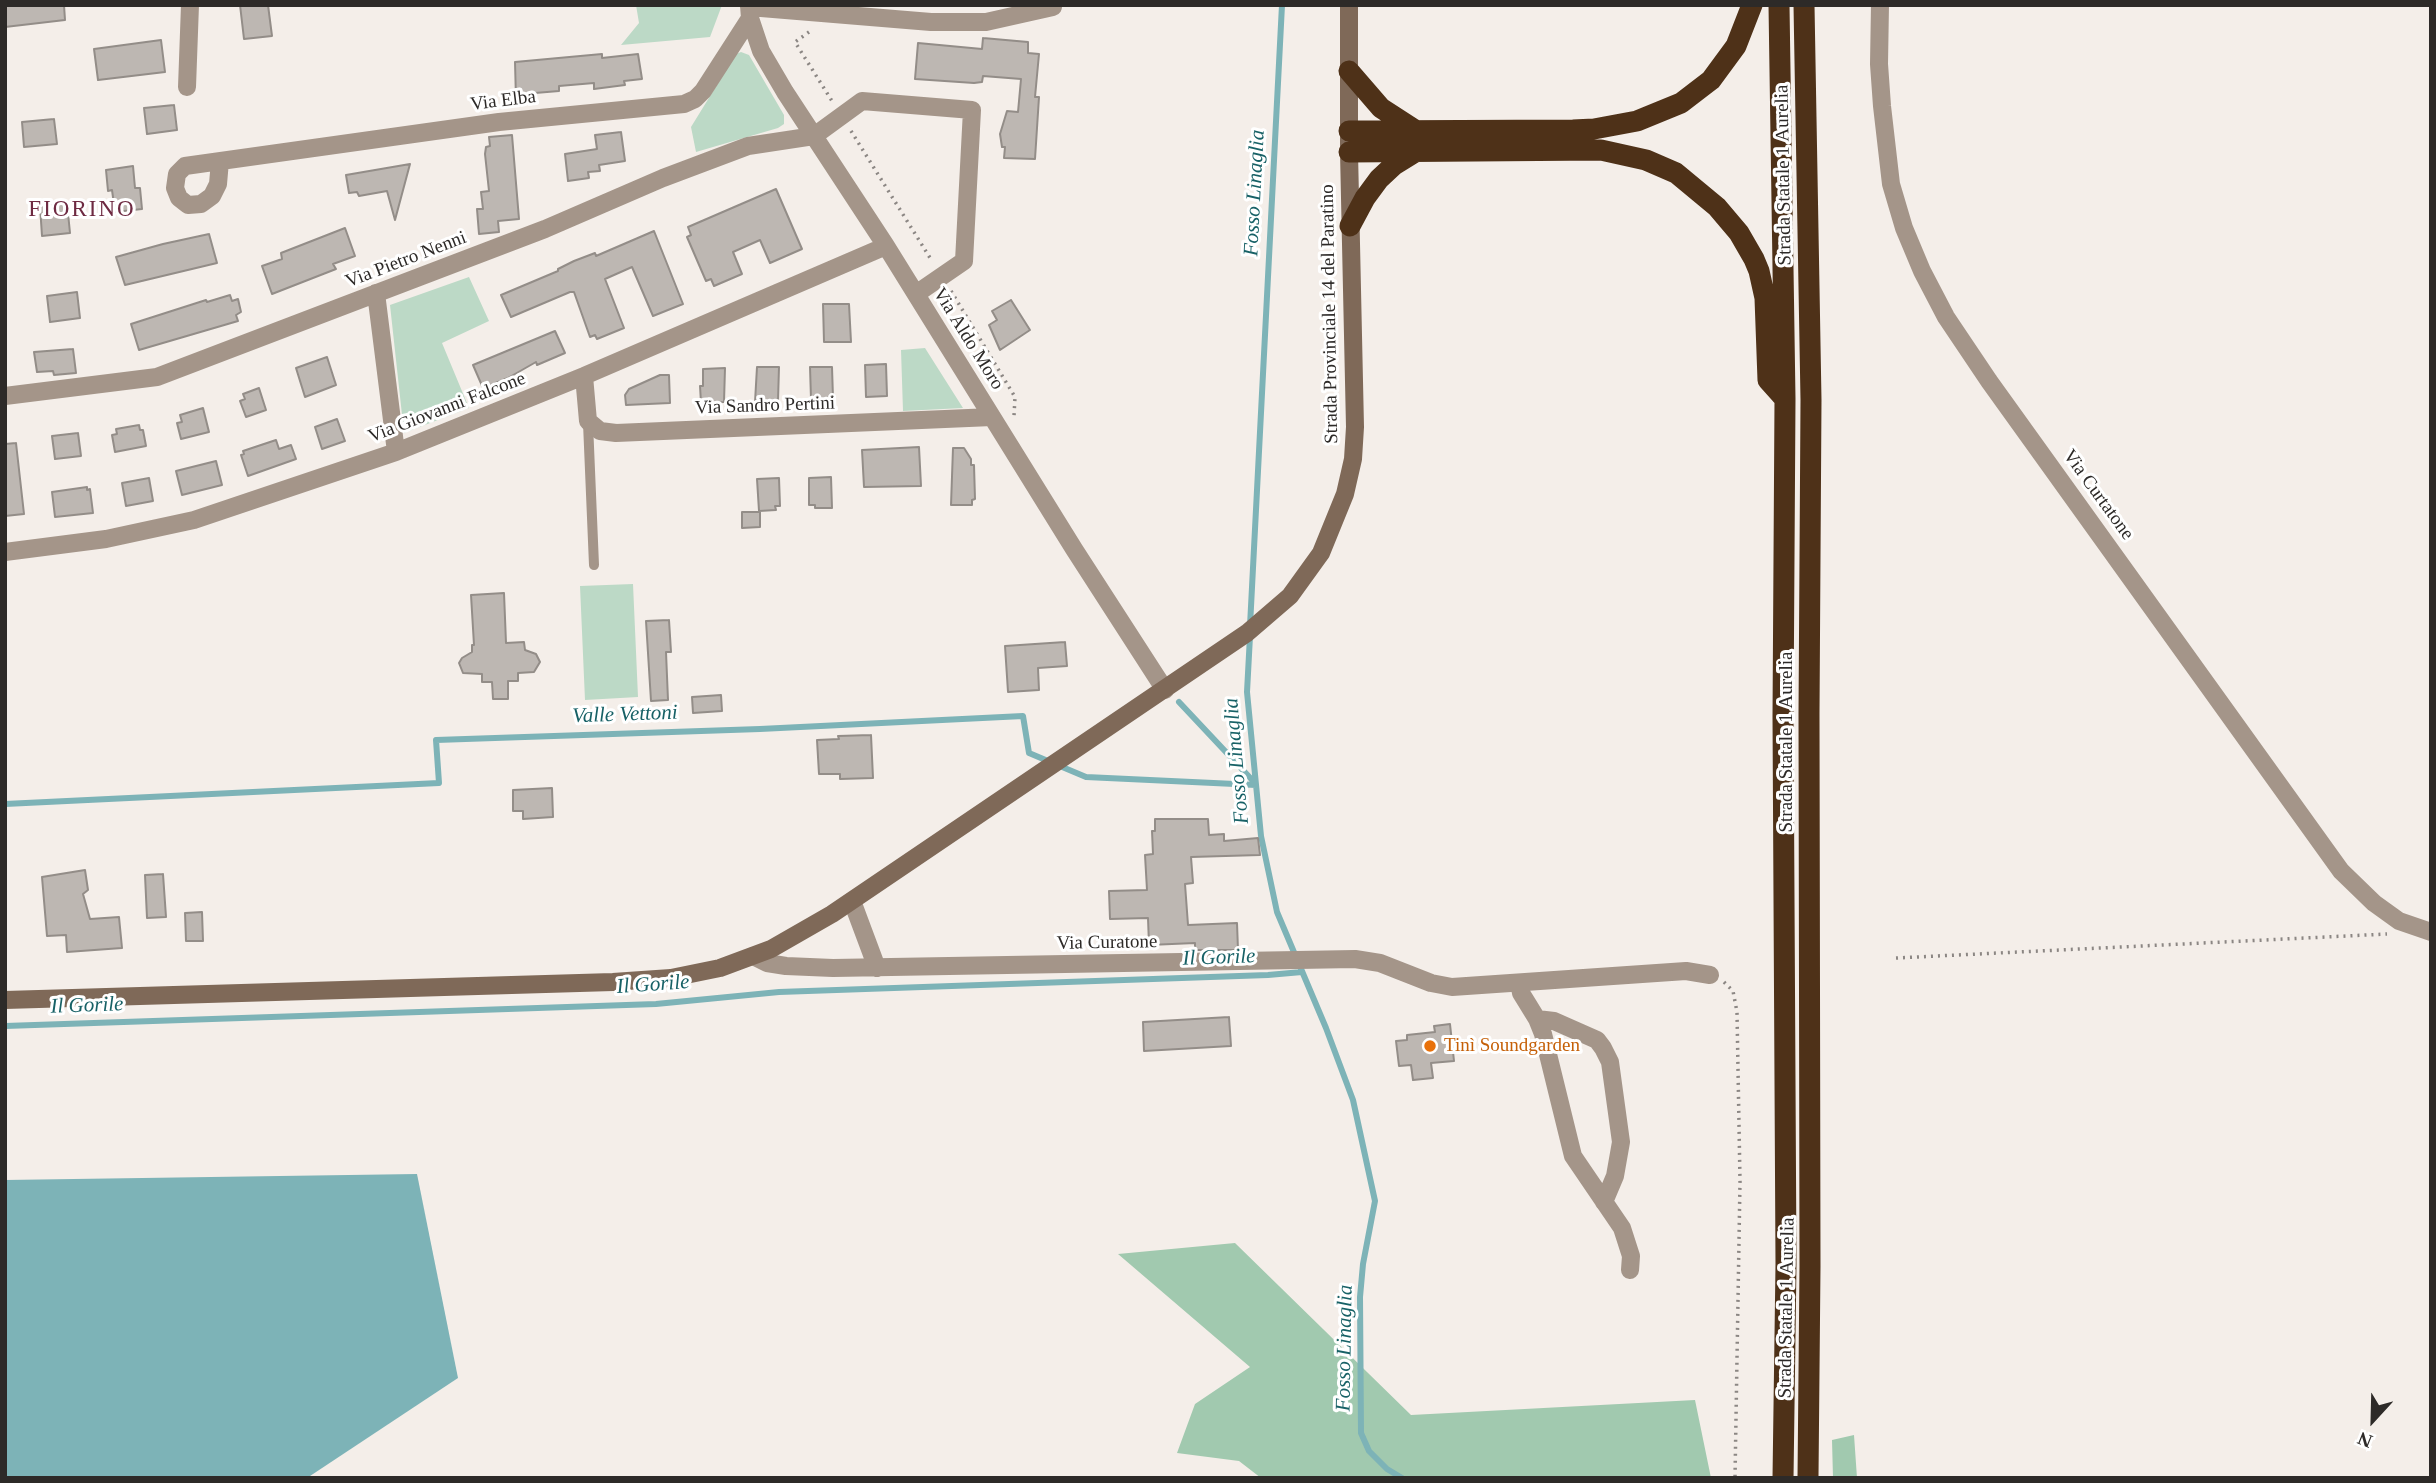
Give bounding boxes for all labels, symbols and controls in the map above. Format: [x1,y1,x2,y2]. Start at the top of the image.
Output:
street label: Strada Statale 1 Aurelia [1771,84,1797,266]
street label: Via Elba [469,86,537,116]
water label: Fosso Linaglia [1239,129,1271,257]
street label: Strada Provinciale 14 del Paratino [1316,184,1344,444]
district label: FIORINO [29,196,135,224]
street label: Via Pietro Nenni [342,226,470,294]
street label: Via Aldo Moro [928,284,1008,394]
street label: Via Giovanni Falcone [365,367,529,449]
street label: Via Sandro Pertini [695,392,835,420]
street label: Via Curtatone [2058,445,2138,545]
street label: Strada Statale 1 Aurelia [1776,652,1798,832]
water label: Fosso Linaglia [1219,697,1255,825]
water label: Valle Vettoni [572,701,678,729]
street label: Via Curatone [1056,931,1158,955]
water label: Il Gorile [1182,944,1256,972]
water label: Il Gorile [616,970,690,1000]
water label: Il Gorile [50,992,124,1020]
place label: Tinì Soundgarden [1444,1035,1580,1057]
marker: Tinì Soundgarden [1422,1038,1438,1054]
street label: Strada Statale 1 Aurelia [1774,1217,1800,1399]
water label: Fosso Linaglia [1331,1284,1359,1412]
north arrow [2338,1385,2408,1455]
text: N [2355,1428,2375,1452]

